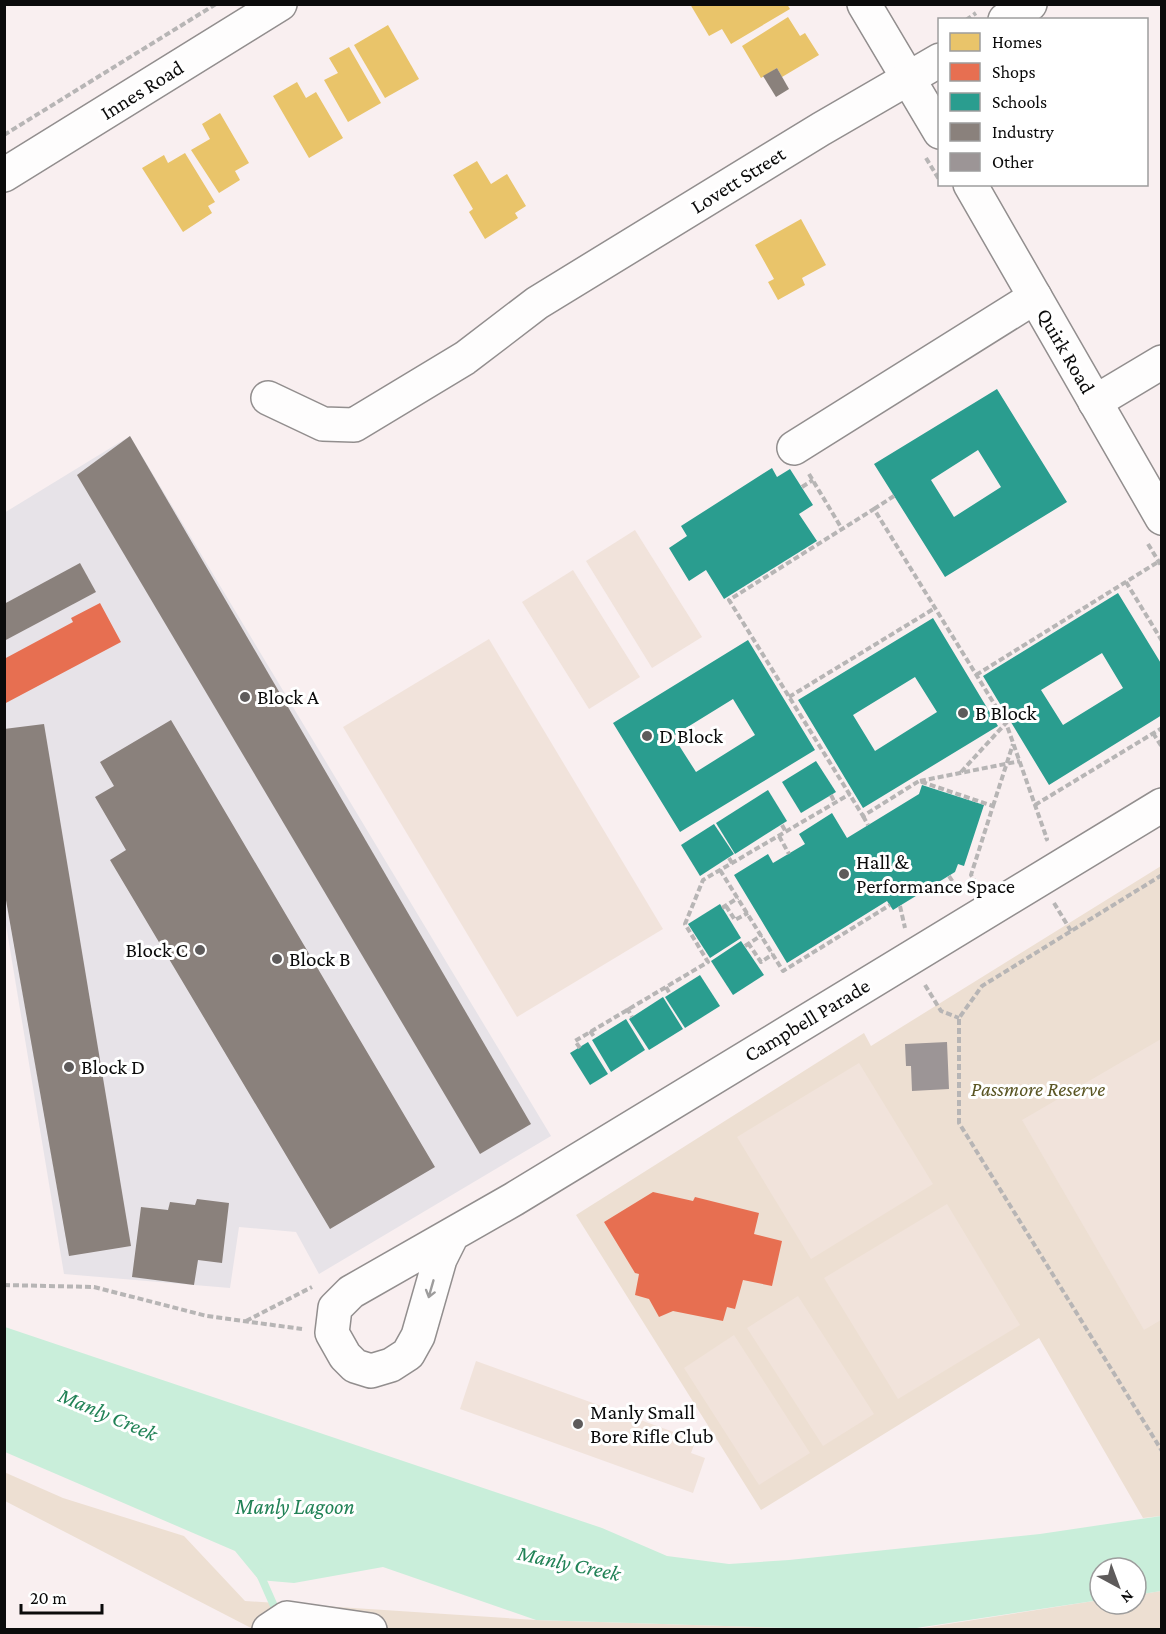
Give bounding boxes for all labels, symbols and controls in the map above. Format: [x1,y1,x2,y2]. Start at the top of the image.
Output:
legend [938,18,1148,186]
text: Homes [992,32,1042,52]
street label: Innes Road [96,55,188,125]
text: Shops [992,62,1036,82]
text: Schools [992,92,1047,112]
text: Industry [992,122,1055,142]
street label: Lovett Street [686,141,790,218]
text: Other [992,152,1035,172]
street label: Quirk Road [1032,304,1100,398]
place label: Block A [257,685,319,709]
marker: Block A [238,690,252,704]
place label: B Block [975,701,1036,725]
marker: B Block [956,706,970,720]
place label: D Block [659,724,723,748]
marker: D Block [640,729,654,743]
place label: Hall & Performance Space [856,850,1015,898]
marker: Hall & Performance Space [837,867,851,881]
place label: Block C [126,938,188,962]
marker: Block C [193,943,207,957]
place label: Block B [289,947,350,971]
marker: Block B [270,952,284,966]
street label: Campbell Parade [740,973,874,1067]
place label: Block D [81,1055,145,1079]
marker: Block D [62,1060,76,1074]
park label: Passmore Reserve [971,1077,1105,1101]
one-way arrow [425,1279,436,1298]
water label: Manly Creek [54,1382,162,1447]
place label: Manly Small Bore Rifle Club [590,1400,714,1448]
marker: Manly Small Bore Rifle Club [571,1417,585,1431]
water label: Manly Lagoon [234,1494,355,1519]
water label: Manly Creek [514,1540,624,1586]
north arrow [1088,1556,1148,1616]
scale bar [21,1577,102,1615]
text: N [1118,1587,1137,1607]
text: 20 m [30,1588,67,1608]

